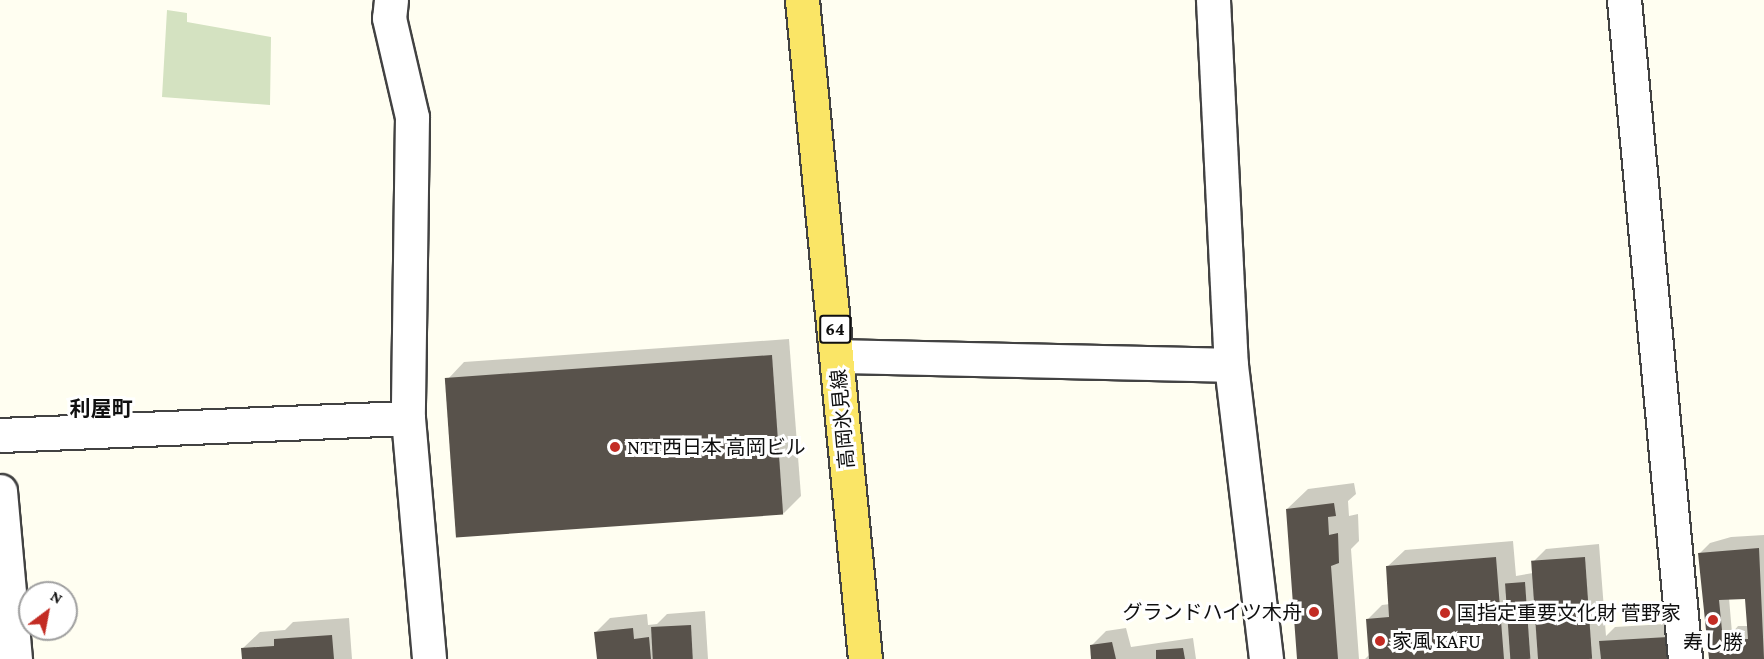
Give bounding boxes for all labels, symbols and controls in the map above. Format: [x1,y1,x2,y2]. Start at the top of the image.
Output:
road number: 64 [818,314,852,344]
street label: 高岡氷見線 [827,368,859,470]
district label: 利屋町 [70,396,132,422]
place label: NTT西日本 高岡ビル [627,435,806,459]
marker: NTT西日本 高岡ビル [608,440,622,454]
north arrow [18,581,78,641]
text: N [48,587,66,607]
place label: グランドハイツ木舟 [1122,600,1302,624]
place label: 国指定重要文化財 菅野家 [1457,601,1681,625]
marker: グランドハイツ木舟 [1307,605,1321,619]
marker: 国指定重要文化財 菅野家 [1438,606,1452,620]
marker: 寿し勝 [1706,613,1720,627]
place label: 家風 KAFU [1392,629,1481,653]
place label: 寿し勝 [1683,630,1743,654]
marker: 家風 KAFU [1373,634,1387,648]

